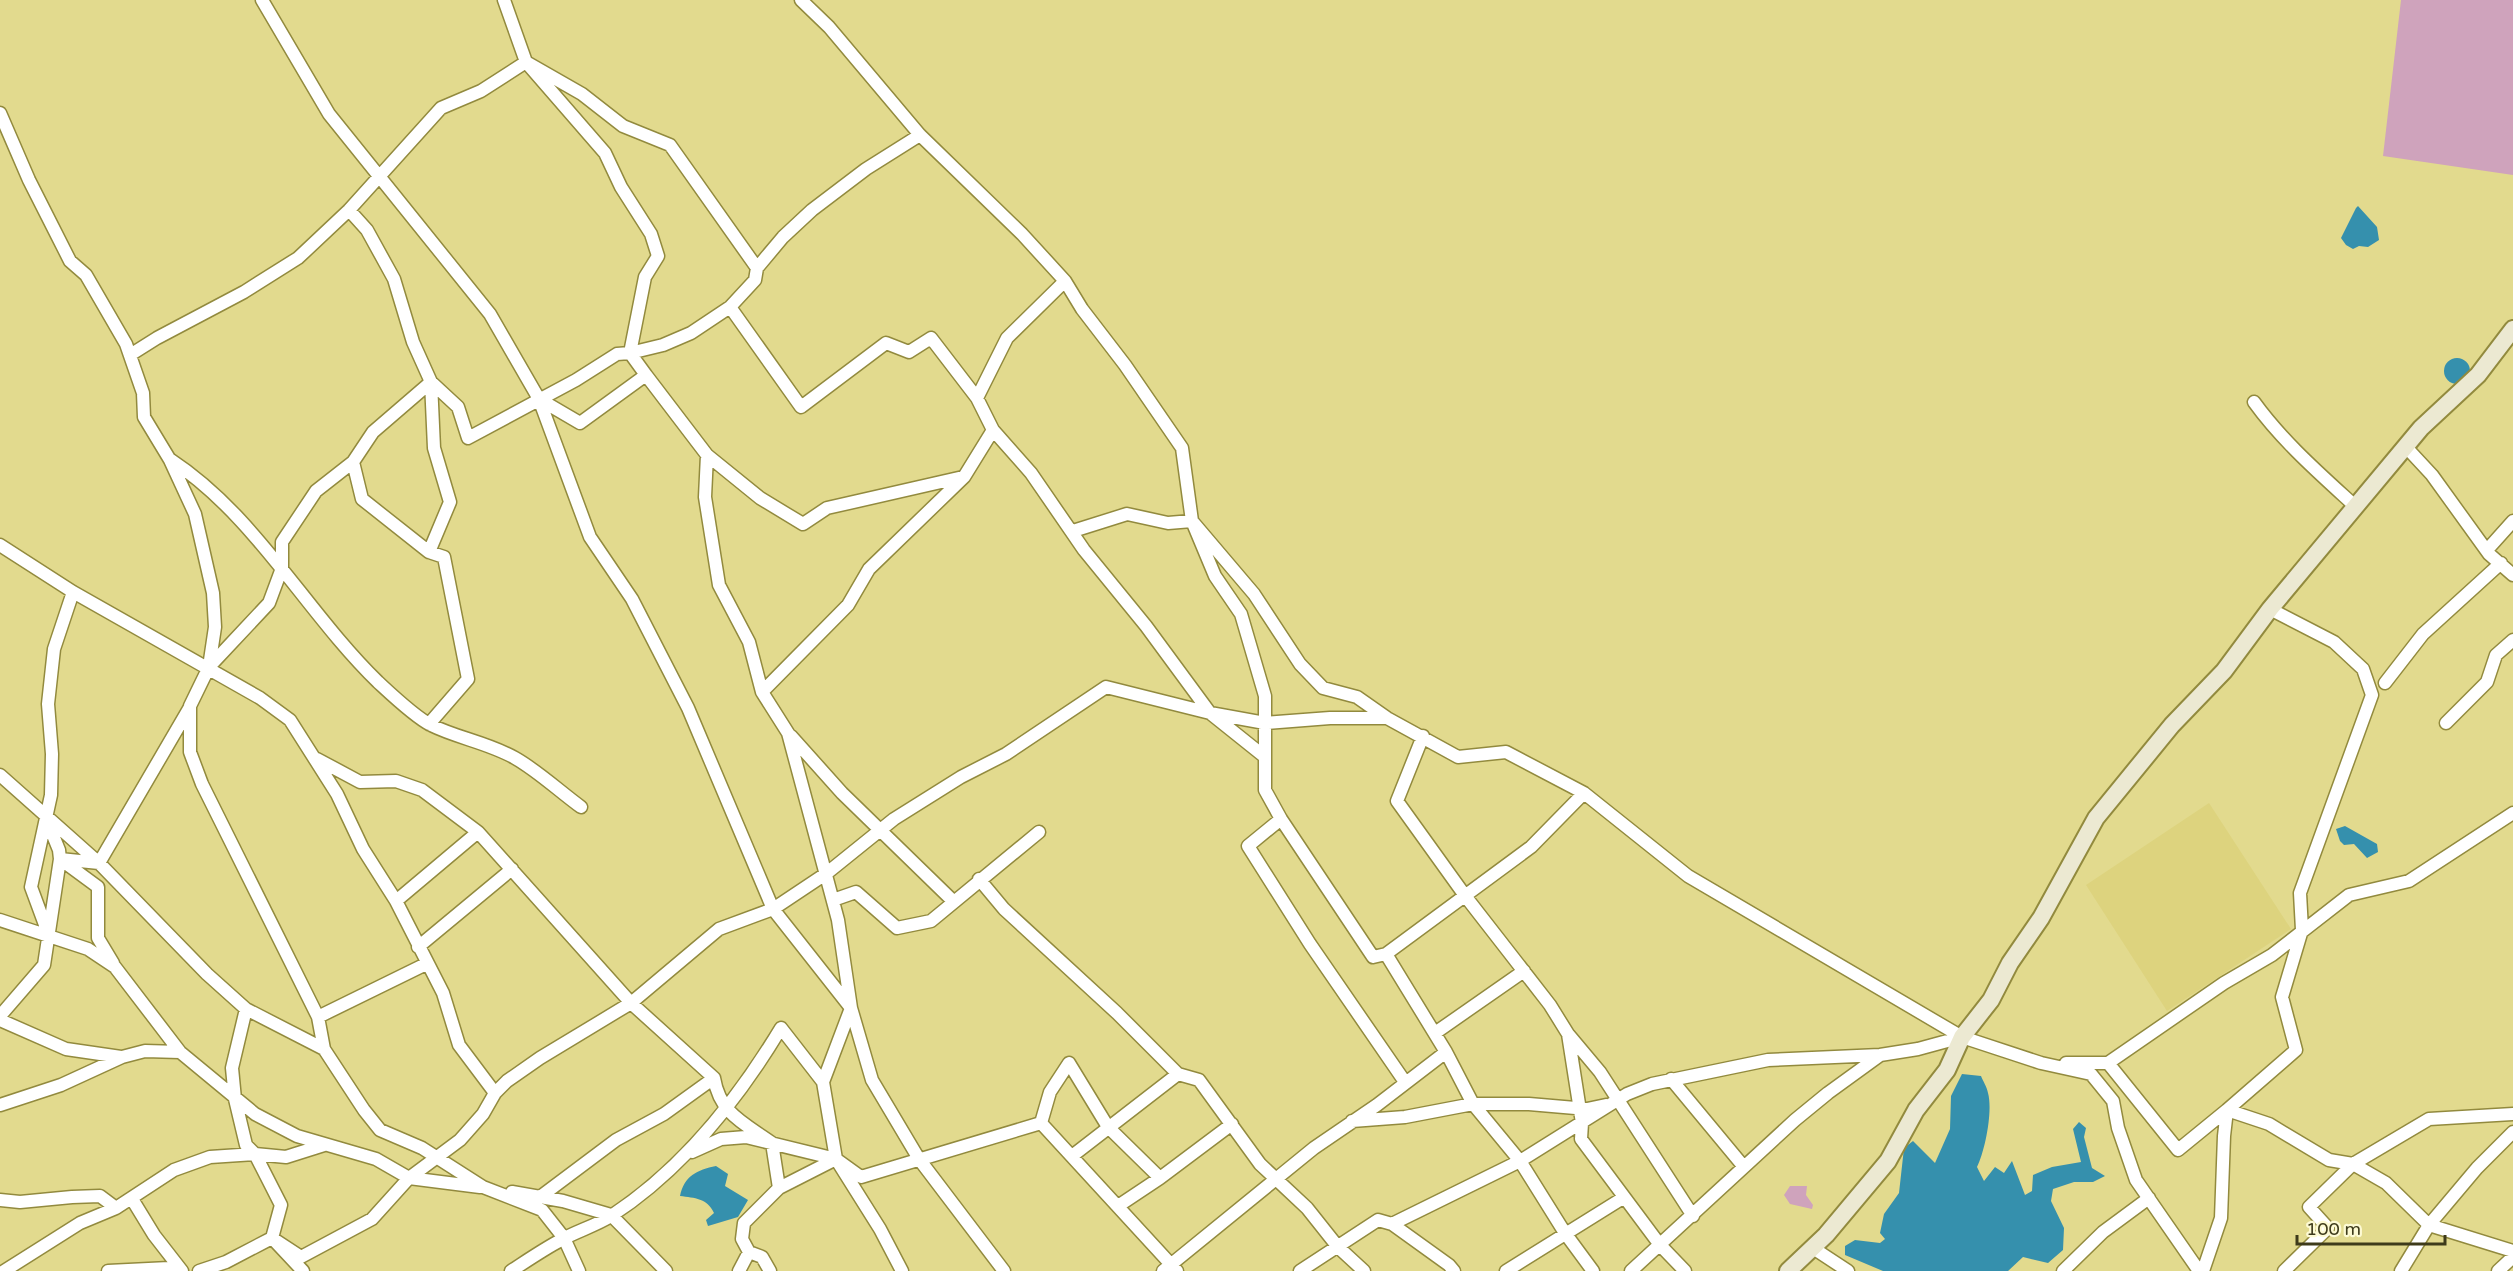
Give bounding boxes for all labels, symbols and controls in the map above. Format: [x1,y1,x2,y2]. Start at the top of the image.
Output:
scale bar [2297,1208,2446,1246]
text: 100 m [2306,1218,2361,1240]

